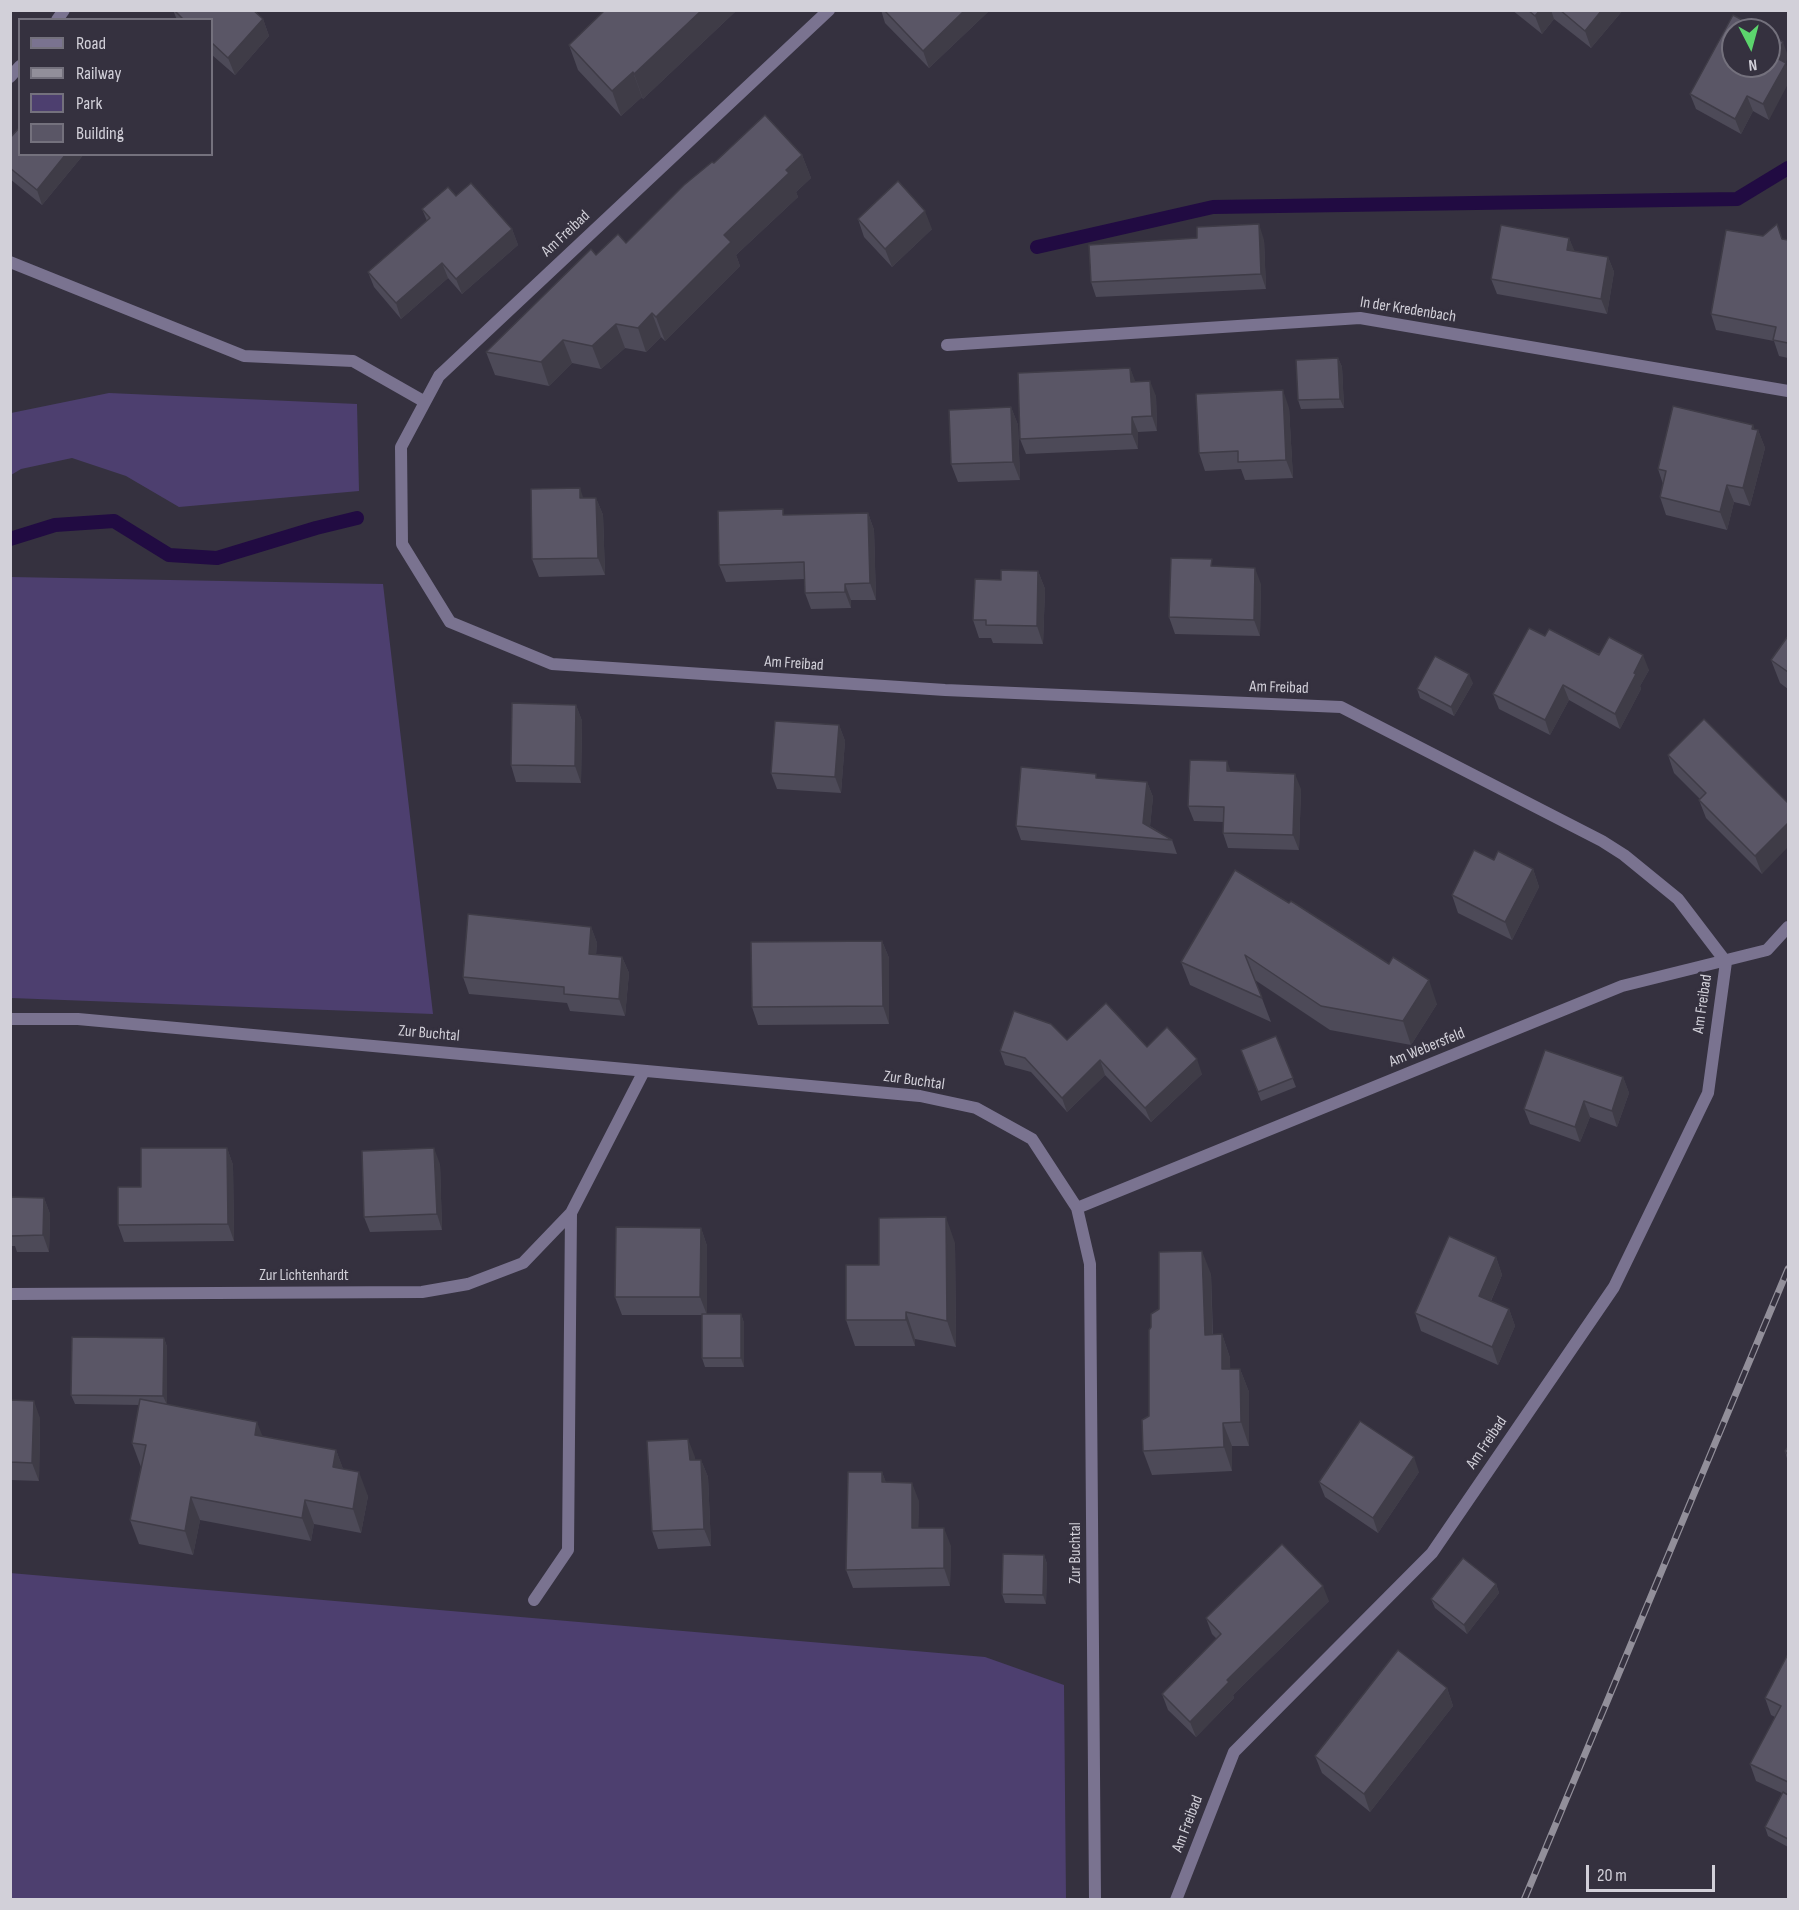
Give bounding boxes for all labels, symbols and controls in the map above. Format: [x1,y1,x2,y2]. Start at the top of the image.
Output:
legend [18,18,213,156]
north arrow [1721,18,1781,78]
text: Road [76,33,106,54]
text: N [1747,55,1758,74]
text: Railway [76,63,121,84]
text: Park [76,93,102,114]
text: Building [76,123,124,144]
street label: Am Freibad [538,207,594,261]
street label: In der Kredenbach [1359,293,1457,327]
street label: Am Freibad [764,652,824,676]
street label: Am Freibad [1249,677,1309,699]
street label: Am Freibad [1689,973,1717,1035]
street label: Zur Buchtal [398,1022,460,1046]
street label: Am Webersfeld [1386,1024,1468,1072]
street label: Zur Buchtal [882,1067,946,1095]
street label: Zur Lichtenhardt [259,1266,349,1286]
street label: Am Freibad [1462,1413,1512,1473]
street label: Zur Buchtal [1066,1522,1086,1584]
street label: Am Freibad [1168,1793,1208,1855]
scale bar [1589,1853,1718,1891]
text: 20 m [1597,1865,1627,1886]

